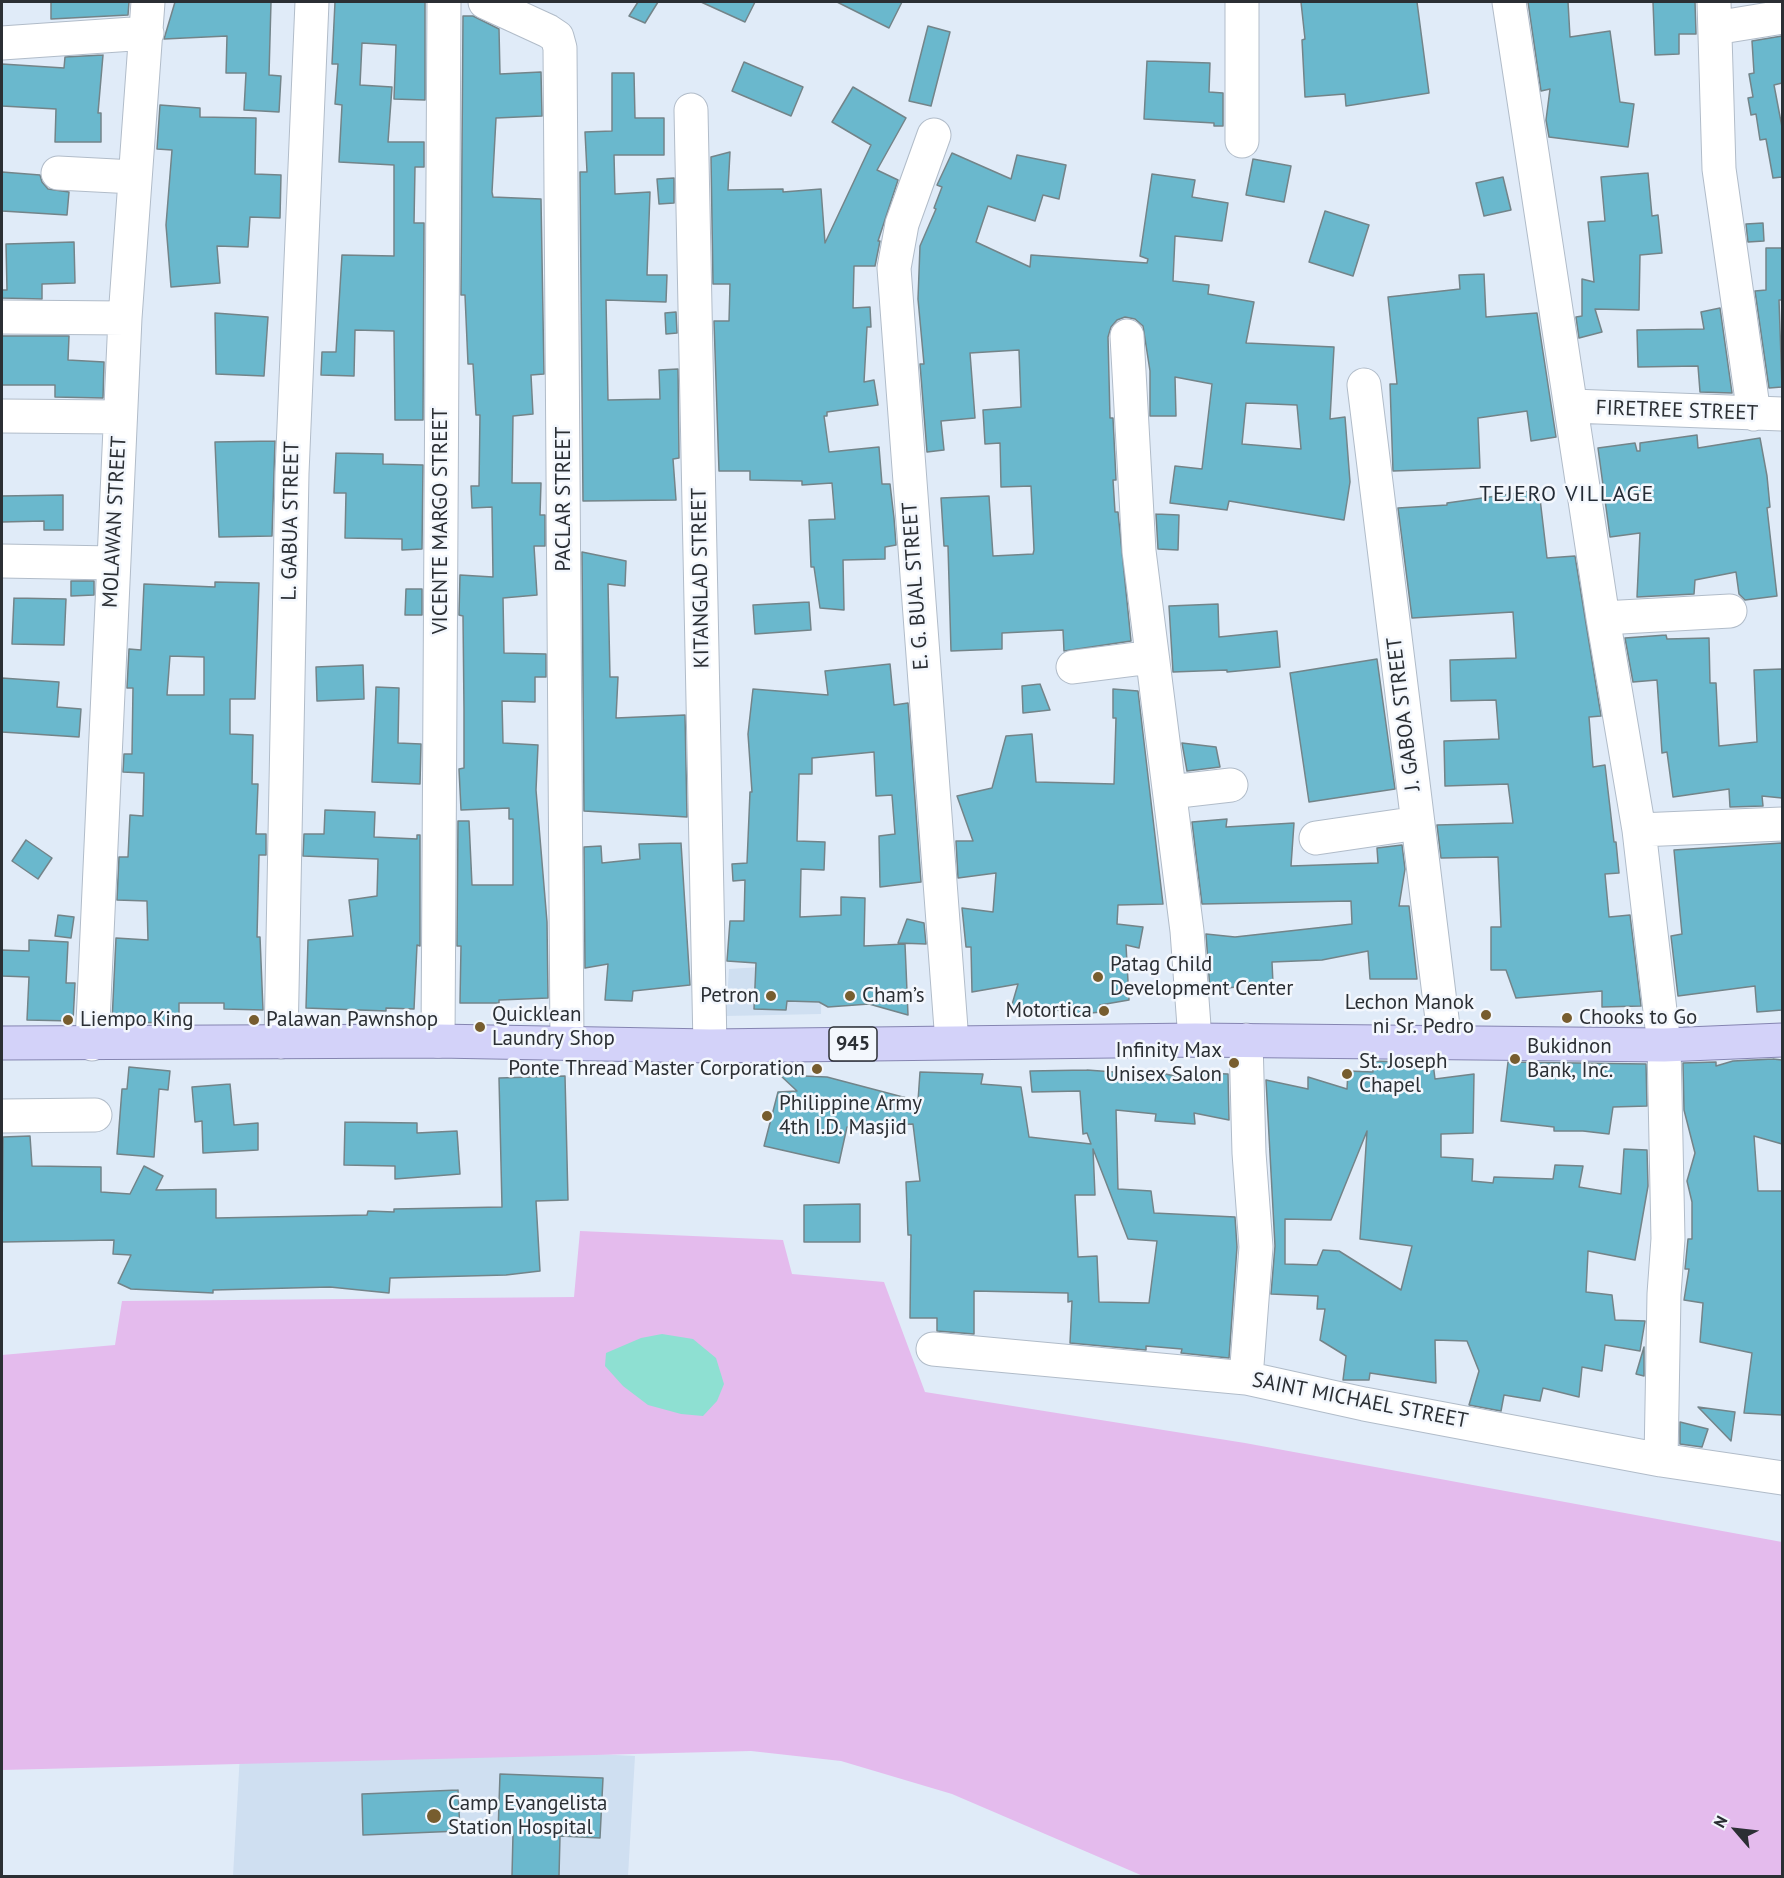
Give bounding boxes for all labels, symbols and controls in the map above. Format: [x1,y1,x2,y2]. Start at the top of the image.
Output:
street label: FIRETREE STREET [1595,396,1759,426]
street label: VICENTE MARGO STREET [428,408,454,634]
street label: PACLAR STREET [551,426,577,572]
street label: MOLAWAN STREET [98,435,132,609]
street label: L. GABUA STREET [277,441,305,601]
district label: TEJERO VILLAGE [1479,482,1655,508]
street label: KITANGLAD STREET [687,488,715,668]
street label: E. G. BUAL STREET [898,501,934,671]
street label: J. GABOA STREET [1382,636,1426,792]
place label: Patag Child Development Center [1110,952,1293,1002]
marker: Patag Child Development Center [1091,970,1105,984]
place label: Petron [700,983,759,1009]
place label: Cham’s [862,983,925,1009]
marker: Petron [764,989,778,1003]
marker: Cham’s [843,989,857,1003]
place label: Lechon Manok ni Sr. Pedro [1345,990,1474,1040]
place label: Motortica [1006,998,1092,1024]
place label: Quicklean Laundry Shop [492,1002,615,1052]
marker: Motortica [1097,1004,1111,1018]
place label: Chooks to Go [1579,1005,1697,1031]
place label: Liempo King [80,1007,194,1033]
place label: Palawan Pawnshop [266,1007,438,1033]
marker: Lechon Manok ni Sr. Pedro [1479,1008,1493,1022]
marker: Chooks to Go [1560,1011,1574,1025]
marker: Liempo King [61,1013,75,1027]
marker: Palawan Pawnshop [247,1013,261,1027]
marker: Quicklean Laundry Shop [473,1020,487,1034]
road number: 945 [829,1027,877,1061]
place label: Bukidnon Bank, Inc. [1527,1034,1613,1084]
place label: Infinity Max Unisex Salon [1105,1038,1222,1088]
place label: St. Joseph Chapel [1359,1049,1447,1099]
marker: Bukidnon Bank, Inc. [1508,1052,1522,1066]
place label: Ponte Thread Master Corporation [508,1056,805,1082]
marker: Infinity Max Unisex Salon [1227,1056,1241,1070]
marker: Ponte Thread Master Corporation [810,1062,824,1076]
marker: St. Joseph Chapel [1340,1067,1354,1081]
place label: Philippine Army 4th I.D. Masjid [779,1091,922,1141]
marker: Philippine Army 4th I.D. Masjid [760,1109,774,1123]
street label: SAINT MICHAEL STREET [1250,1368,1470,1434]
place label: Camp Evangelista Station Hospital [448,1791,607,1841]
north arrow [1706,1800,1766,1860]
marker: Camp Evangelista Station Hospital [425,1807,443,1825]
text: N [1709,1812,1731,1831]

